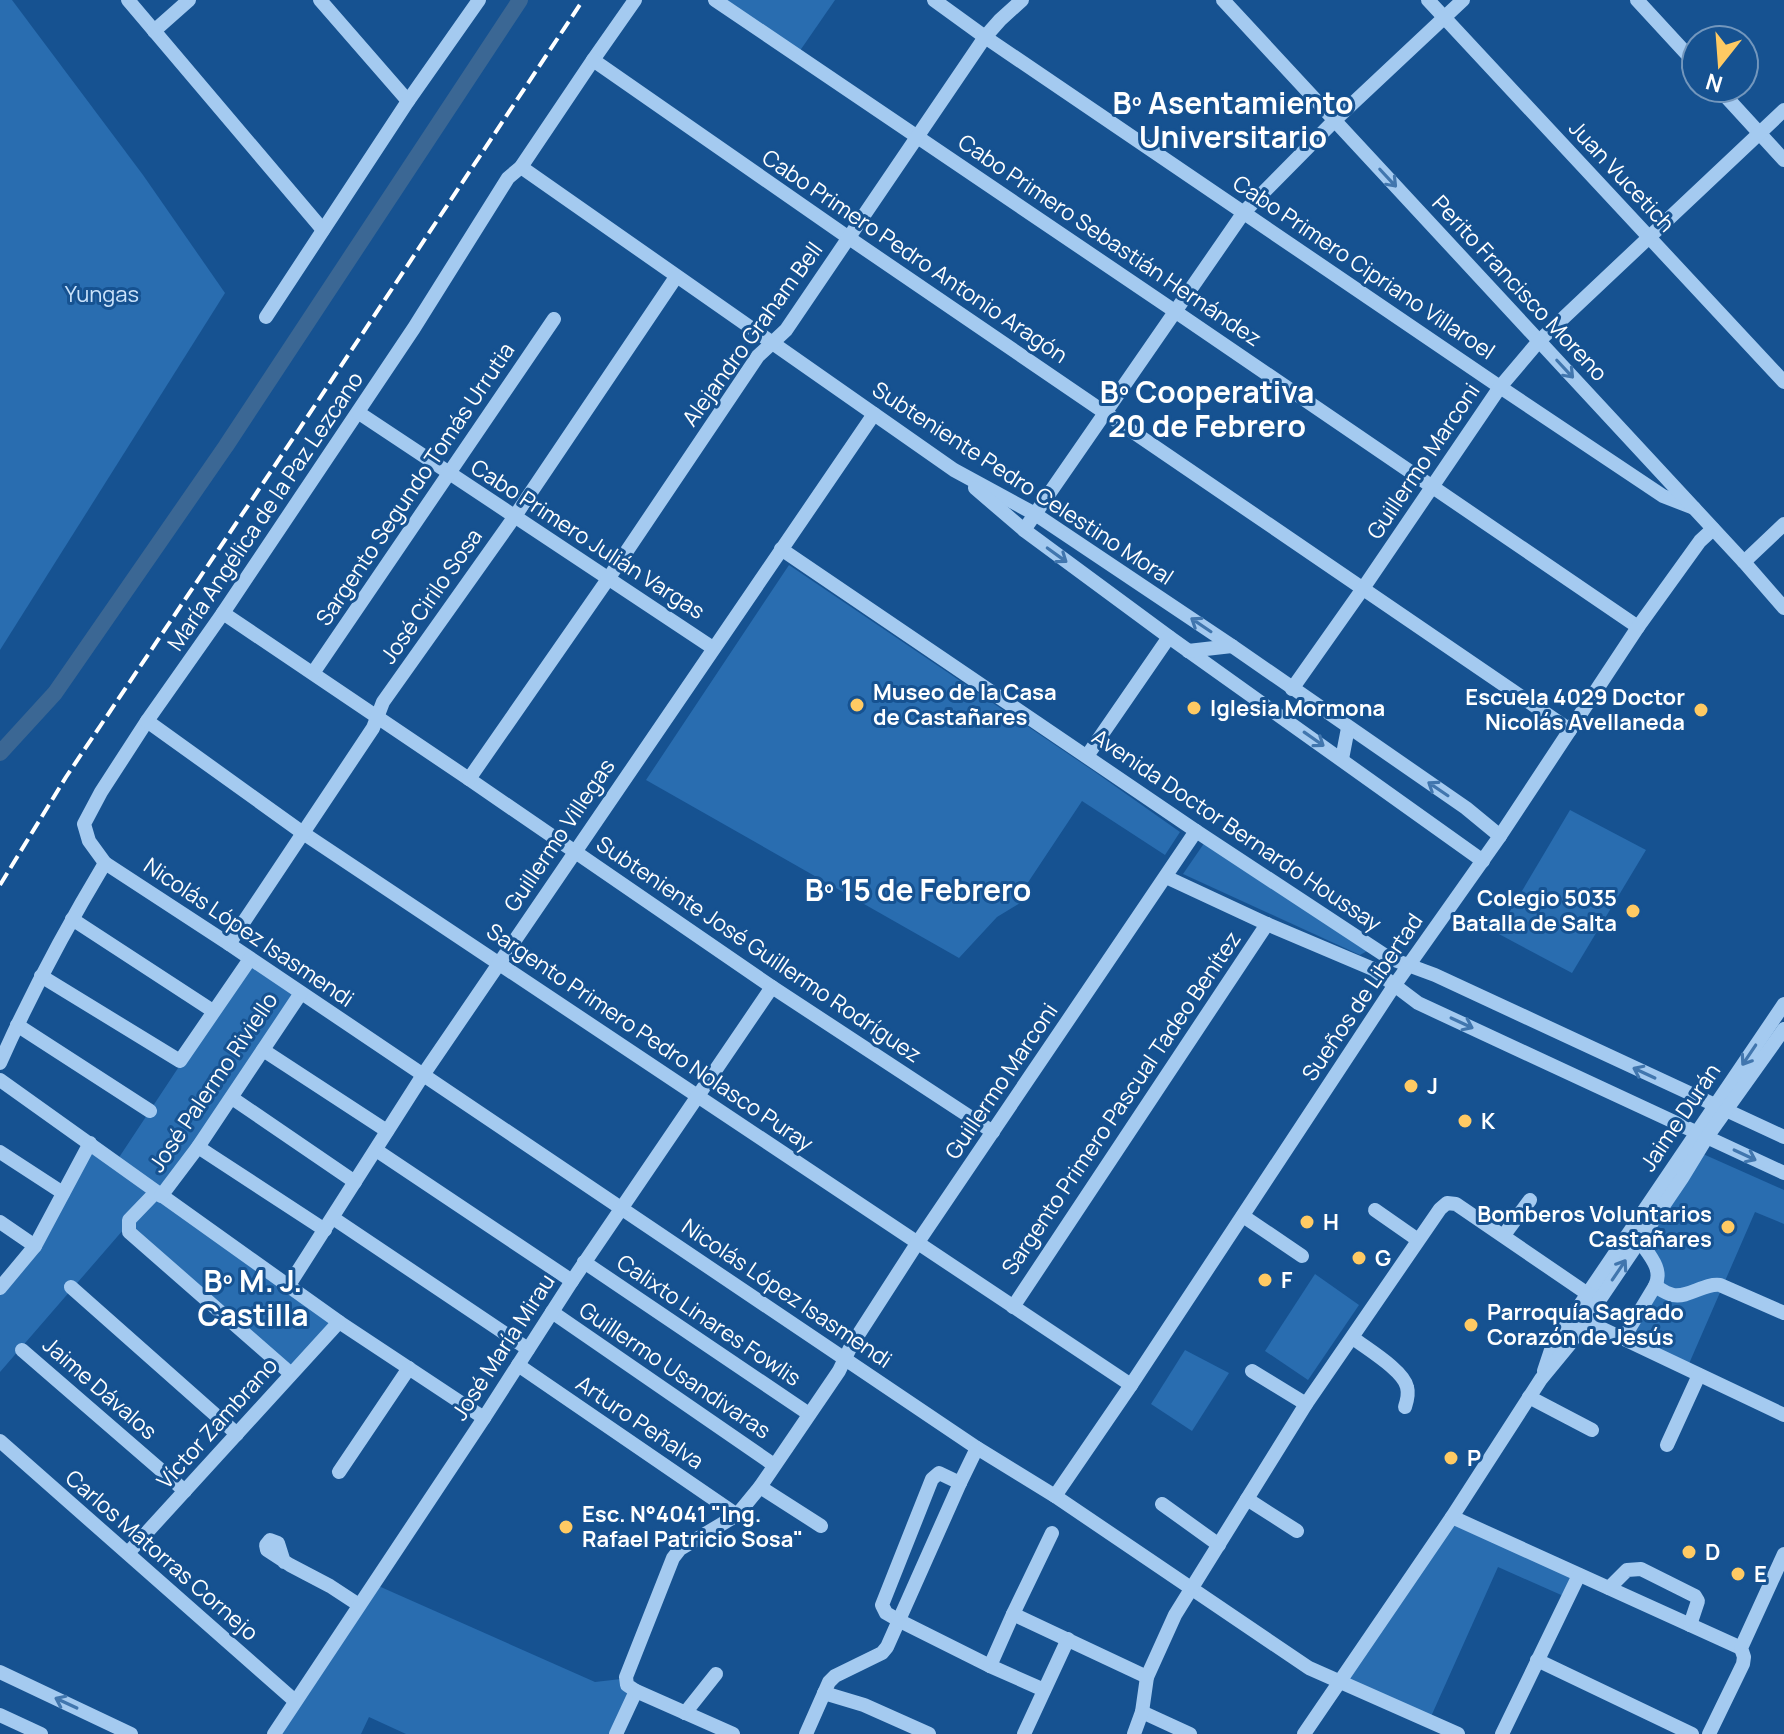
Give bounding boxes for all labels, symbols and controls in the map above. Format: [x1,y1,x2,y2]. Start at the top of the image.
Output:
north arrow [1680,24,1760,104]
text: N [1702,66,1726,100]
district label: Bº Asentamiento Universitario [1113,82,1353,157]
street label: Juan Vucetich [1562,114,1682,238]
street label: Cabo Primero Sebastián Hernández [952,127,1268,353]
street label: Cabo Primero Pedro Antonio Aragón [756,142,1074,370]
one-way arrow [1379,167,1397,187]
street label: Cabo Primero Cipriano Villaroel [1227,168,1501,366]
street label: Perito Francisco Moreno [1426,188,1614,388]
street label: Alejandro Graham Bell [675,236,829,432]
park label: Yungas [65,279,139,309]
street label: Sargento Segundo Tomás Urrutia [309,337,521,631]
one-way arrow [1555,359,1574,379]
street label: María Angélica de la Paz Lezcano [160,366,370,656]
district label: Bº Cooperativa 20 de Febrero [1100,371,1314,446]
street label: Subteniente Pedro Celestino Moral [867,374,1179,592]
street label: Guillermo Marconi [1360,377,1486,545]
street label: Cabo Primero Julián Vargas [465,452,711,626]
street label: José Cirilo Sosa [373,522,489,670]
one-way arrow [1046,546,1067,563]
one-way arrow [1190,617,1213,633]
place label: Museo de la Casa de Castañares [873,677,1057,732]
place label: Escuela 4029 Doctor Nicolás Avellaneda [1465,682,1685,737]
place label: Iglesia Mormona [1210,693,1385,723]
marker: Museo de la Casa de Castañares [848,696,866,714]
marker: Iglesia Mormona [1185,699,1203,717]
marker: Escuela 4029 Doctor Nicolás Avellaneda [1692,701,1710,719]
street label: Avenida Doctor Bernardo Houssay [1086,722,1388,939]
one-way arrow [1302,731,1324,747]
street label: Guillermo Villegas [497,753,621,917]
one-way arrow [1427,781,1449,797]
street label: Subteniente José Guillermo Rodríguez [590,829,928,1069]
street label: Nicolás López Isasmendi [138,850,360,1014]
district label: Bº 15 de Febrero [805,869,1031,910]
place label: Colegio 5035 Batalla de Salta [1452,883,1617,938]
marker: Colegio 5035 Batalla de Salta [1624,902,1642,920]
street label: Sueños de Libertad [1295,907,1429,1087]
street label: Sargento Primero Pedro Nolasco Puray [481,916,820,1158]
street label: Sargento Primero Pascual Tadeo Benítez [994,925,1248,1281]
street label: José Palermo Riviello [142,986,284,1178]
street label: Guillermo Marconi [938,997,1064,1165]
one-way arrow [1450,1016,1474,1031]
one-way arrow [1741,1043,1757,1065]
street label: Jaime Durán [1633,1057,1727,1177]
one-way arrow [1633,1065,1657,1080]
place label: J [1427,1071,1438,1101]
marker: J [1402,1077,1420,1095]
place label: K [1481,1106,1496,1136]
marker: K [1456,1112,1474,1130]
one-way arrow [1733,1148,1757,1163]
place label: Bomberos Voluntarios Castañares [1477,1199,1712,1254]
place label: H [1323,1207,1339,1237]
street label: Nicolás López Isasmendi [676,1211,898,1375]
marker: H [1298,1213,1316,1231]
marker: Bomberos Voluntarios Castañares [1719,1218,1737,1236]
place label: G [1375,1243,1391,1273]
street label: Calixto Linares Fowlis [611,1247,807,1393]
marker: G [1350,1249,1368,1267]
district label: Bº M. J. Castilla [197,1260,309,1335]
one-way arrow [1611,1260,1627,1282]
place label: F [1281,1265,1293,1295]
street label: José María Mirau [444,1268,562,1426]
marker: F [1256,1271,1274,1289]
street label: Guillermo Usandivaras [573,1295,777,1445]
place label: Parroquía Sagrado Corazón de Jesús [1487,1297,1684,1352]
marker: Parroquía Sagrado Corazón de Jesús [1462,1316,1480,1334]
street label: Jaime Dávalos [36,1330,164,1446]
street label: Víctor Zambrano [150,1351,284,1495]
street label: Arturo Peñalva [570,1368,710,1476]
place label: P [1467,1443,1481,1473]
marker: P [1442,1449,1460,1467]
street label: Carlos Matorras Cornejo [59,1463,265,1647]
place label: Esc. N°4041 "Ing. Rafael Patricio Sosa" [582,1499,803,1554]
marker: Esc. N°4041 "Ing. Rafael Patricio Sosa" [557,1518,575,1536]
place label: D [1705,1537,1720,1567]
marker: D [1680,1543,1698,1561]
place label: E [1754,1559,1767,1589]
marker: E [1729,1565,1747,1583]
one-way arrow [54,1695,78,1710]

